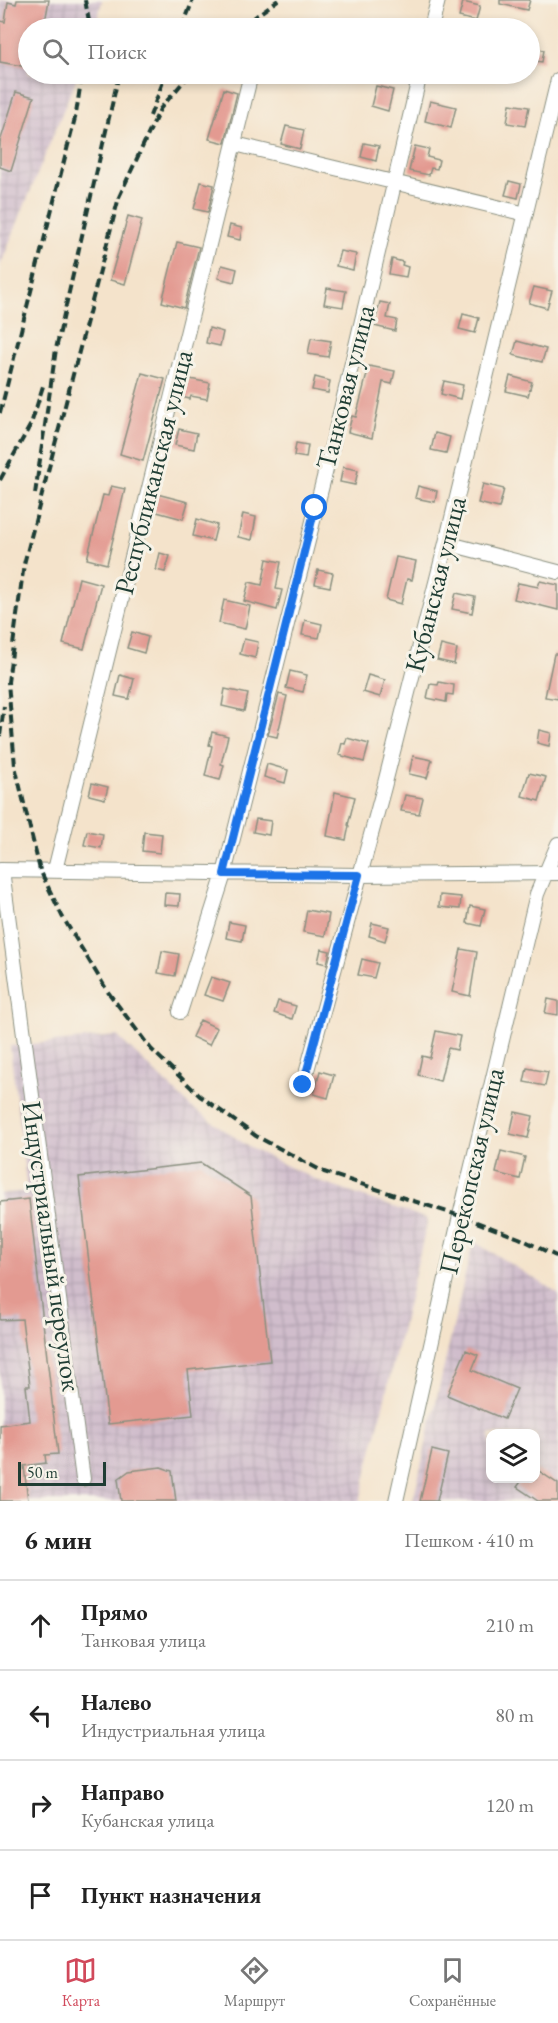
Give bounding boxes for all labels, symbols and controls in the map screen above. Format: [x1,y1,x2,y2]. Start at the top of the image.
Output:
search box [18,18,540,84]
icon: search [39,35,72,68]
text: Поиск [87,37,147,66]
street label: Танковая улица [308,301,382,473]
street label: Республиканская улица [106,346,200,598]
street label: Кубанская улица [396,492,474,676]
route start [301,494,327,520]
street label: Перекопская улица [430,1064,512,1278]
route end [289,1071,315,1097]
street label: Индустриальный переулок [14,1098,90,1394]
map controls [486,1429,540,1483]
button: layers [486,1429,540,1483]
scale bar [18,1459,106,1486]
text: 50 m [27,1462,58,1483]
text: 6 мин [24,1523,92,1557]
text: Пешком · 410 m [404,1527,534,1553]
text: Прямо [81,1598,148,1627]
icon: ahead [24,1609,57,1642]
text: 210 m [486,1612,534,1638]
text: Танковая улица [81,1627,206,1653]
text: Налево [81,1688,151,1717]
icon: left [24,1699,57,1732]
text: 80 m [495,1702,534,1728]
text: Индустриальная улица [81,1717,266,1743]
text: Направо [81,1778,164,1807]
icon: right [24,1789,57,1822]
text: 120 m [486,1792,534,1818]
text: Кубанская улица [81,1807,214,1833]
icon: arrive [24,1879,57,1912]
text: Пункт назначения [81,1881,261,1910]
tab: Карта [62,1954,100,2011]
tab: Маршрут [224,1954,285,2011]
tab: Сохранённые [409,1954,496,2011]

